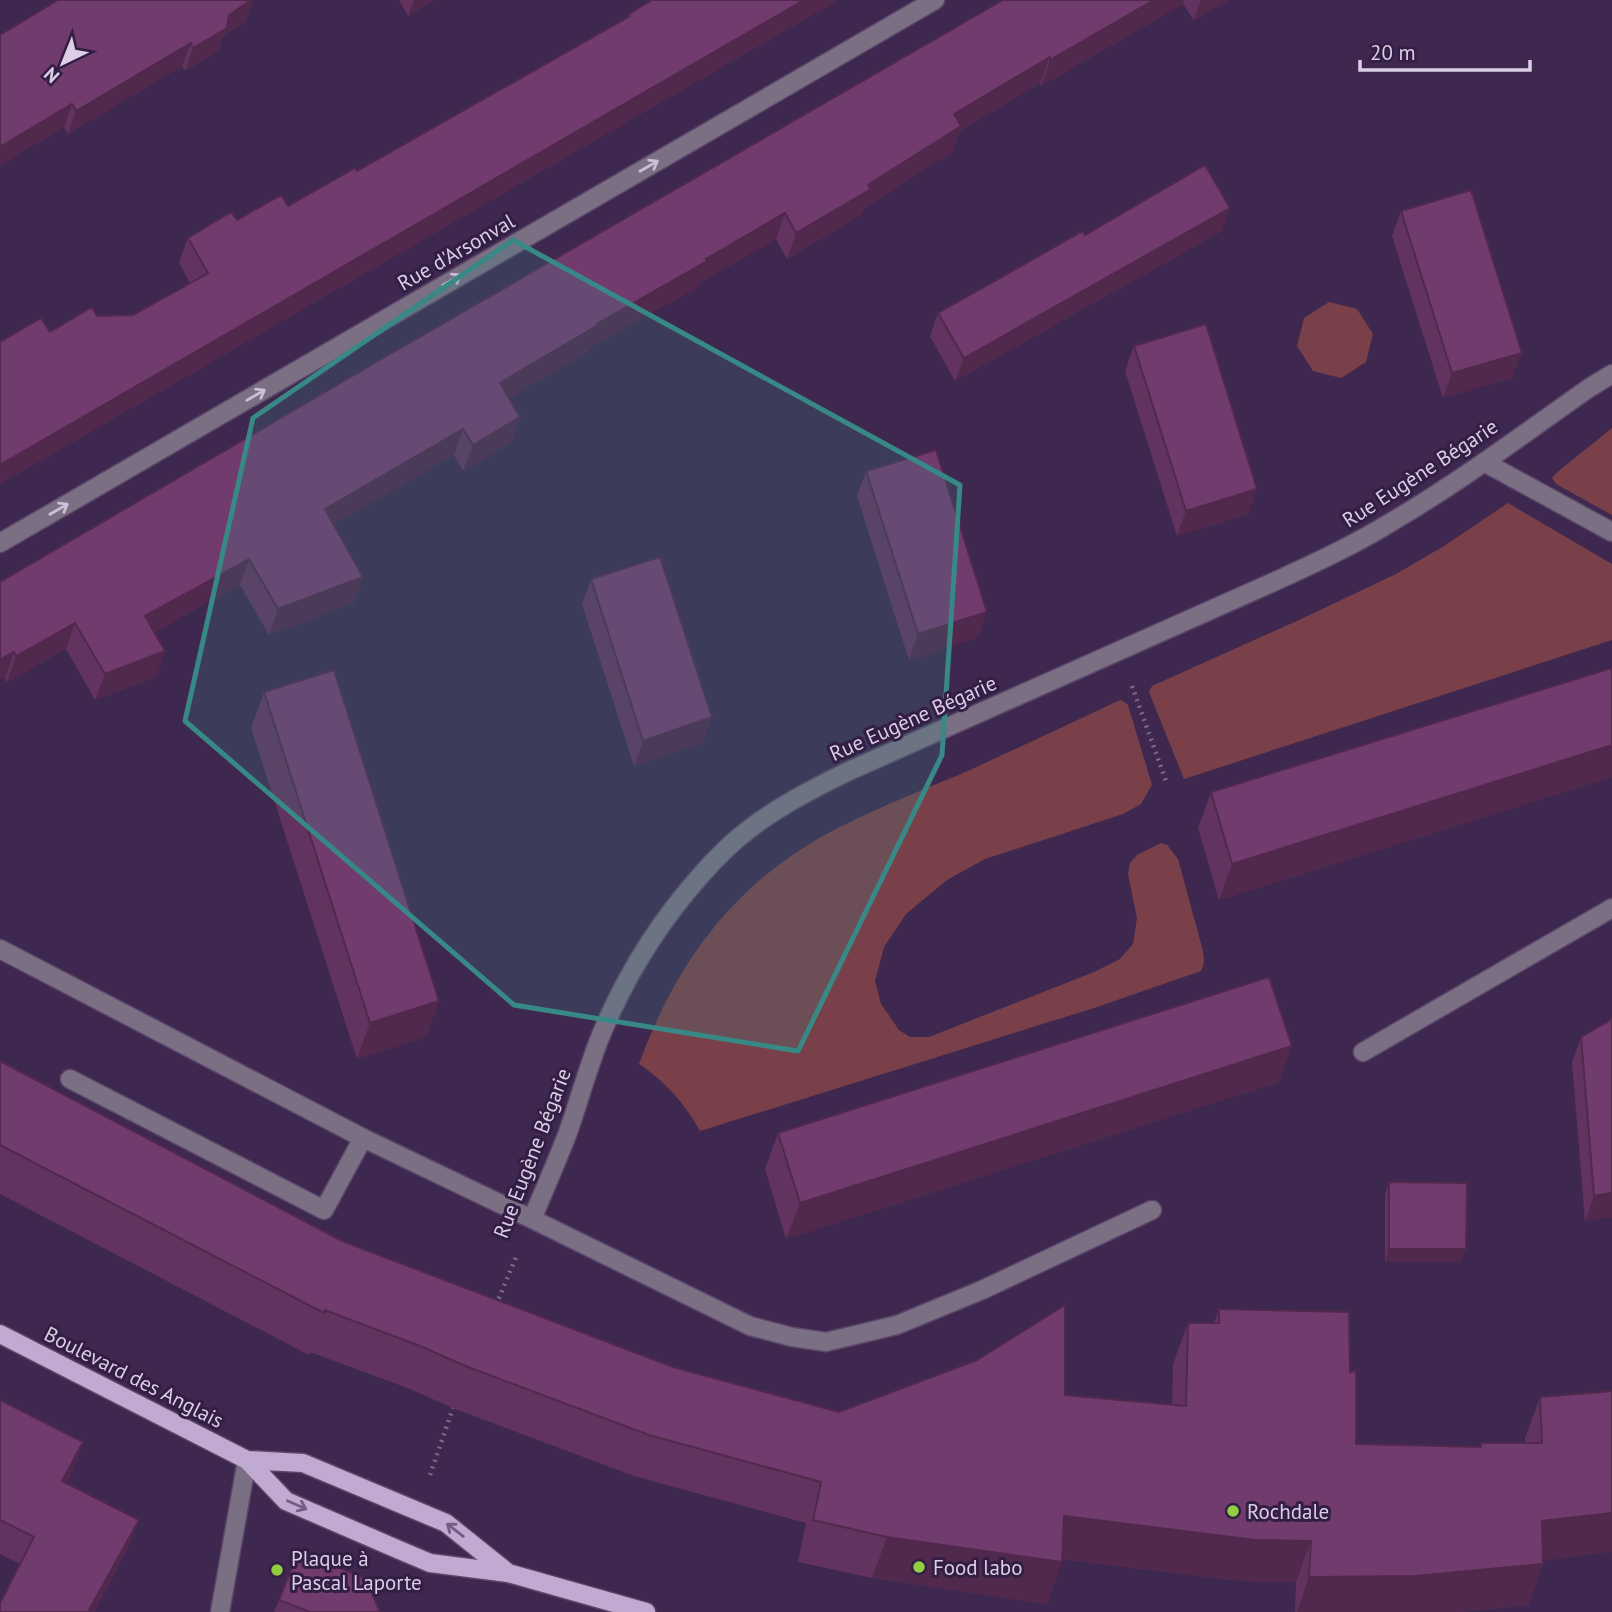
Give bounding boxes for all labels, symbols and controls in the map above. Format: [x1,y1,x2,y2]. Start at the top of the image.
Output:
north arrow [28,28,98,98]
scale bar [1360,28,1530,72]
text: 20 m [1370,39,1416,66]
text: N [39,62,64,88]
one-way arrow [639,159,659,173]
street label: Rue d'Arsonval [393,208,519,296]
one-way arrow [442,273,462,287]
one-way arrow [245,388,265,402]
street label: Rue Eugène Bégarie [1337,413,1503,533]
one-way arrow [48,502,69,515]
street label: Rue Eugène Bégarie [825,669,1001,767]
street label: Rue Eugène Bégarie [487,1064,577,1242]
street label: Boulevard des Anglais [40,1320,228,1434]
place label: Rochdale [1247,1498,1329,1525]
one-way arrow [286,1499,307,1512]
marker: Rochdale [1225,1503,1241,1519]
one-way arrow [446,1522,464,1537]
place label: Plaque à Pascal Laporte [291,1545,422,1596]
place label: Food labo [933,1554,1022,1581]
marker: Food labo [911,1559,927,1575]
marker: Plaque à Pascal Laporte [269,1562,285,1578]

